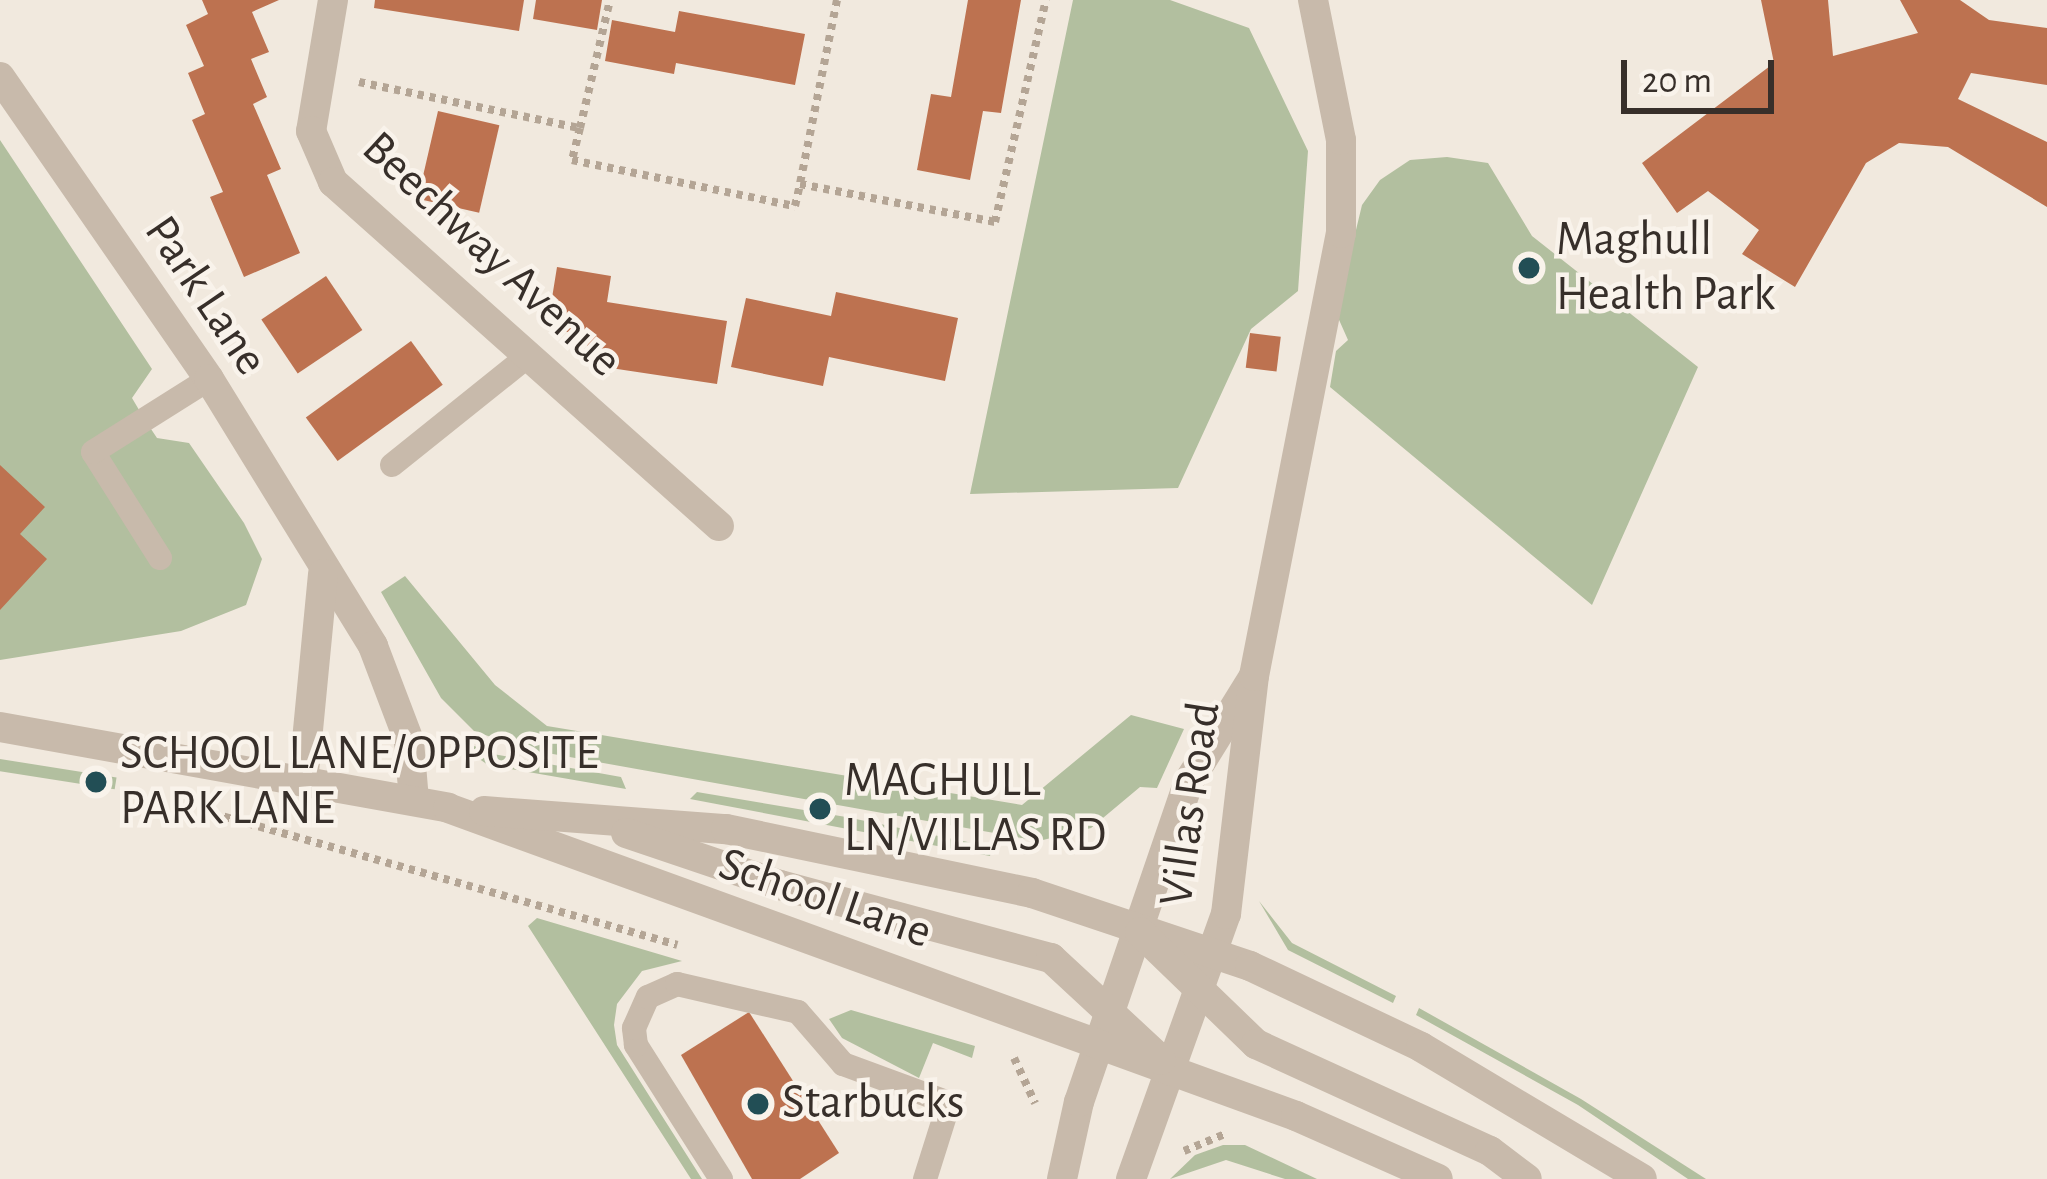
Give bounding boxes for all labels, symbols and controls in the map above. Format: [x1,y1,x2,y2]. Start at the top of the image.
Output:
scale bar [1627,36,1780,110]
text: 20 m [1642,63,1712,99]
street label: Beechway Avenue [349,120,633,390]
street label: Park Lane [131,206,279,386]
place label: Maghull Health Park [1556,211,1775,324]
marker: Maghull Health Park [1513,252,1545,284]
street label: Villas Road [1148,698,1234,910]
place label: SCHOOL LANE/OPPOSITE PARK LANE [120,725,598,838]
place label: MAGHULL LN/VILLAS RD [844,752,1106,865]
marker: SCHOOL LANE/OPPOSITE PARK LANE [83,769,109,795]
marker: MAGHULL LN/VILLAS RD [807,796,833,822]
street label: School Lane [711,836,939,962]
place label: Starbucks [782,1075,964,1133]
marker: Starbucks [745,1091,771,1117]

